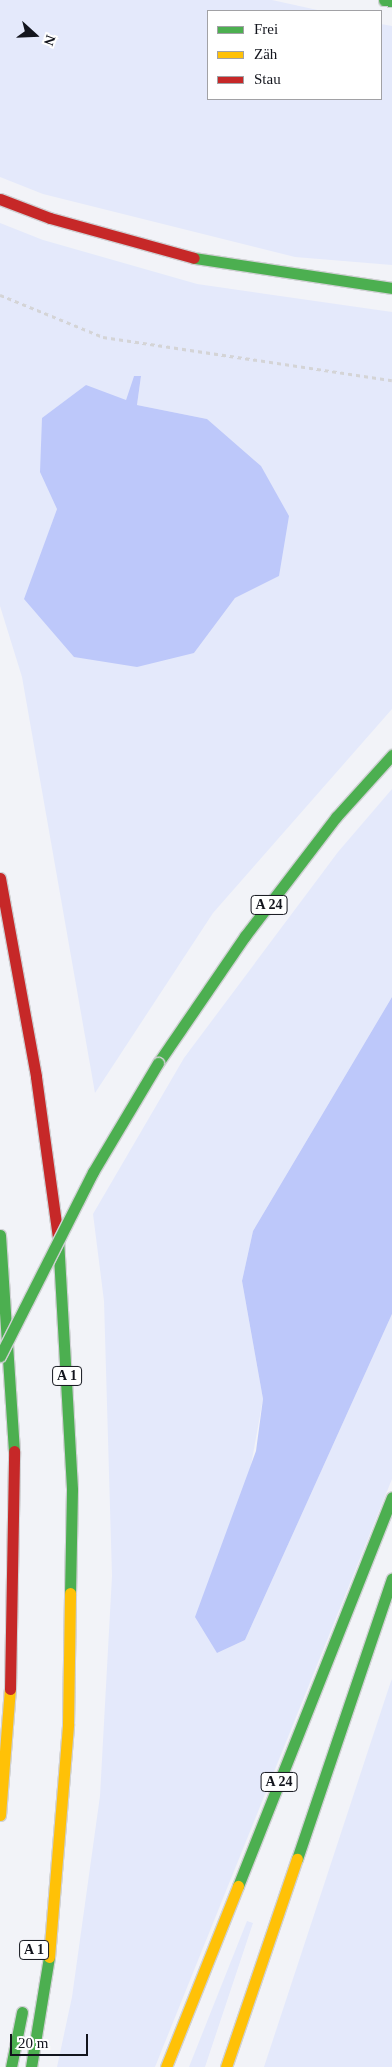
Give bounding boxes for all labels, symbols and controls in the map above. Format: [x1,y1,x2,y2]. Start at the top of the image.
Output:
north arrow [10,10,60,60]
legend [207,10,382,100]
text: Frei [254,21,278,37]
text: N [41,33,58,48]
text: Zäh [254,46,277,62]
text: Stau [254,71,281,87]
road number: A 24 [249,894,289,916]
road number: A 1 [51,1364,83,1388]
road number: A 24 [259,1770,299,1794]
road number: A 1 [18,1938,50,1962]
scale bar [12,2024,90,2056]
text: 20 m [18,2035,48,2051]

